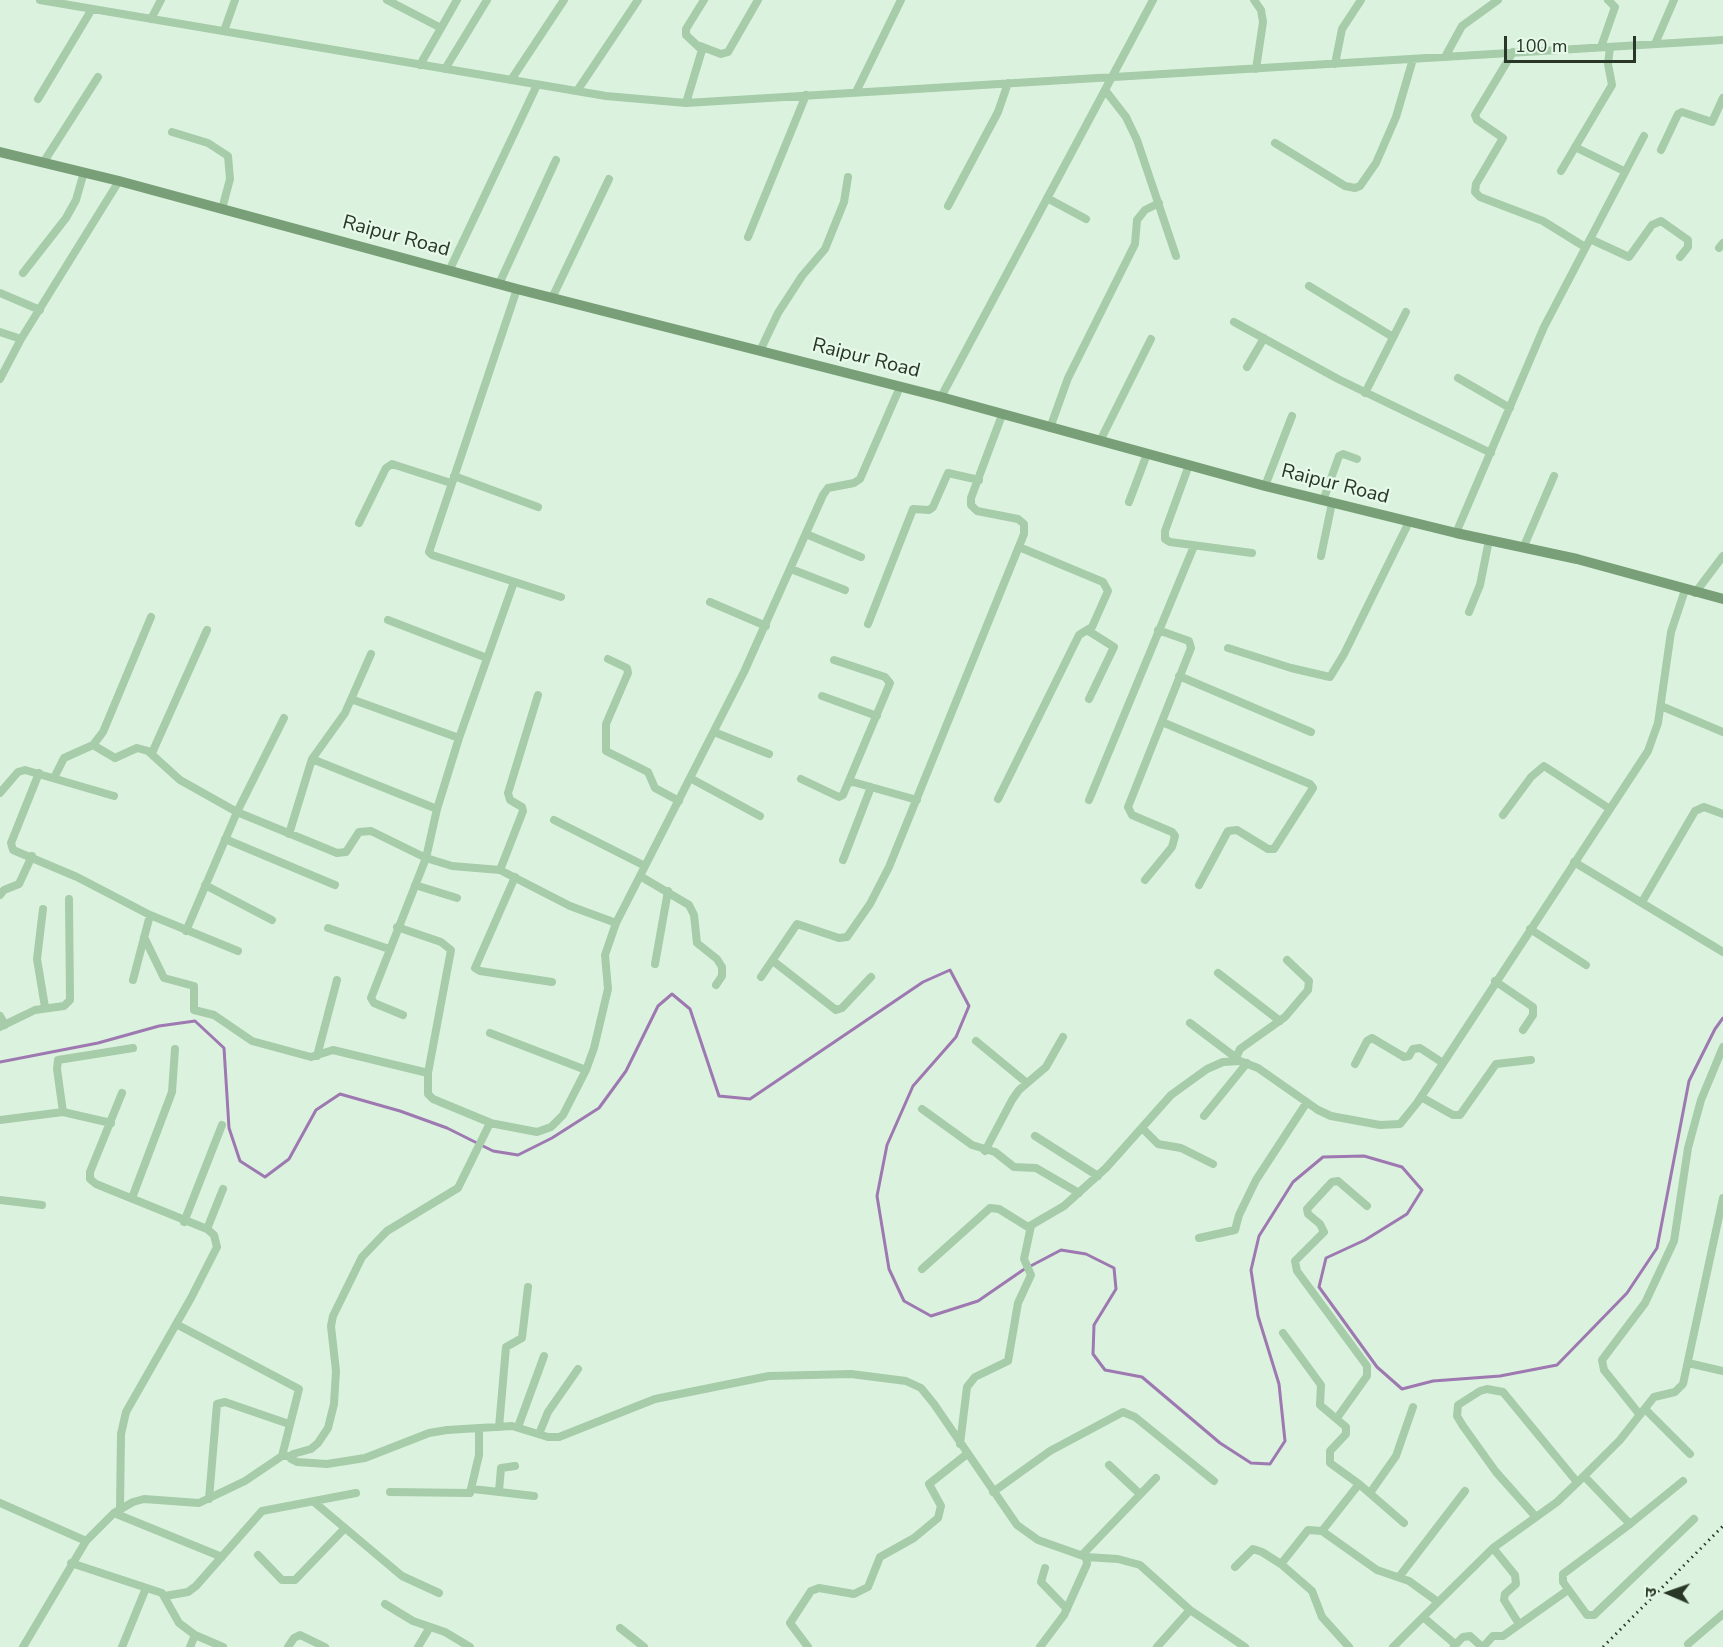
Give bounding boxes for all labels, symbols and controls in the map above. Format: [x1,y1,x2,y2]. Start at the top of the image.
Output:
scale bar [1507,24,1639,62]
text: 100 m [1515,34,1567,58]
street label: Raipur Road [340,211,452,263]
street label: Raipur Road [810,334,922,384]
street label: Raipur Road [1279,460,1391,510]
north arrow [1639,1563,1699,1623]
text: उ [1640,1587,1662,1597]

